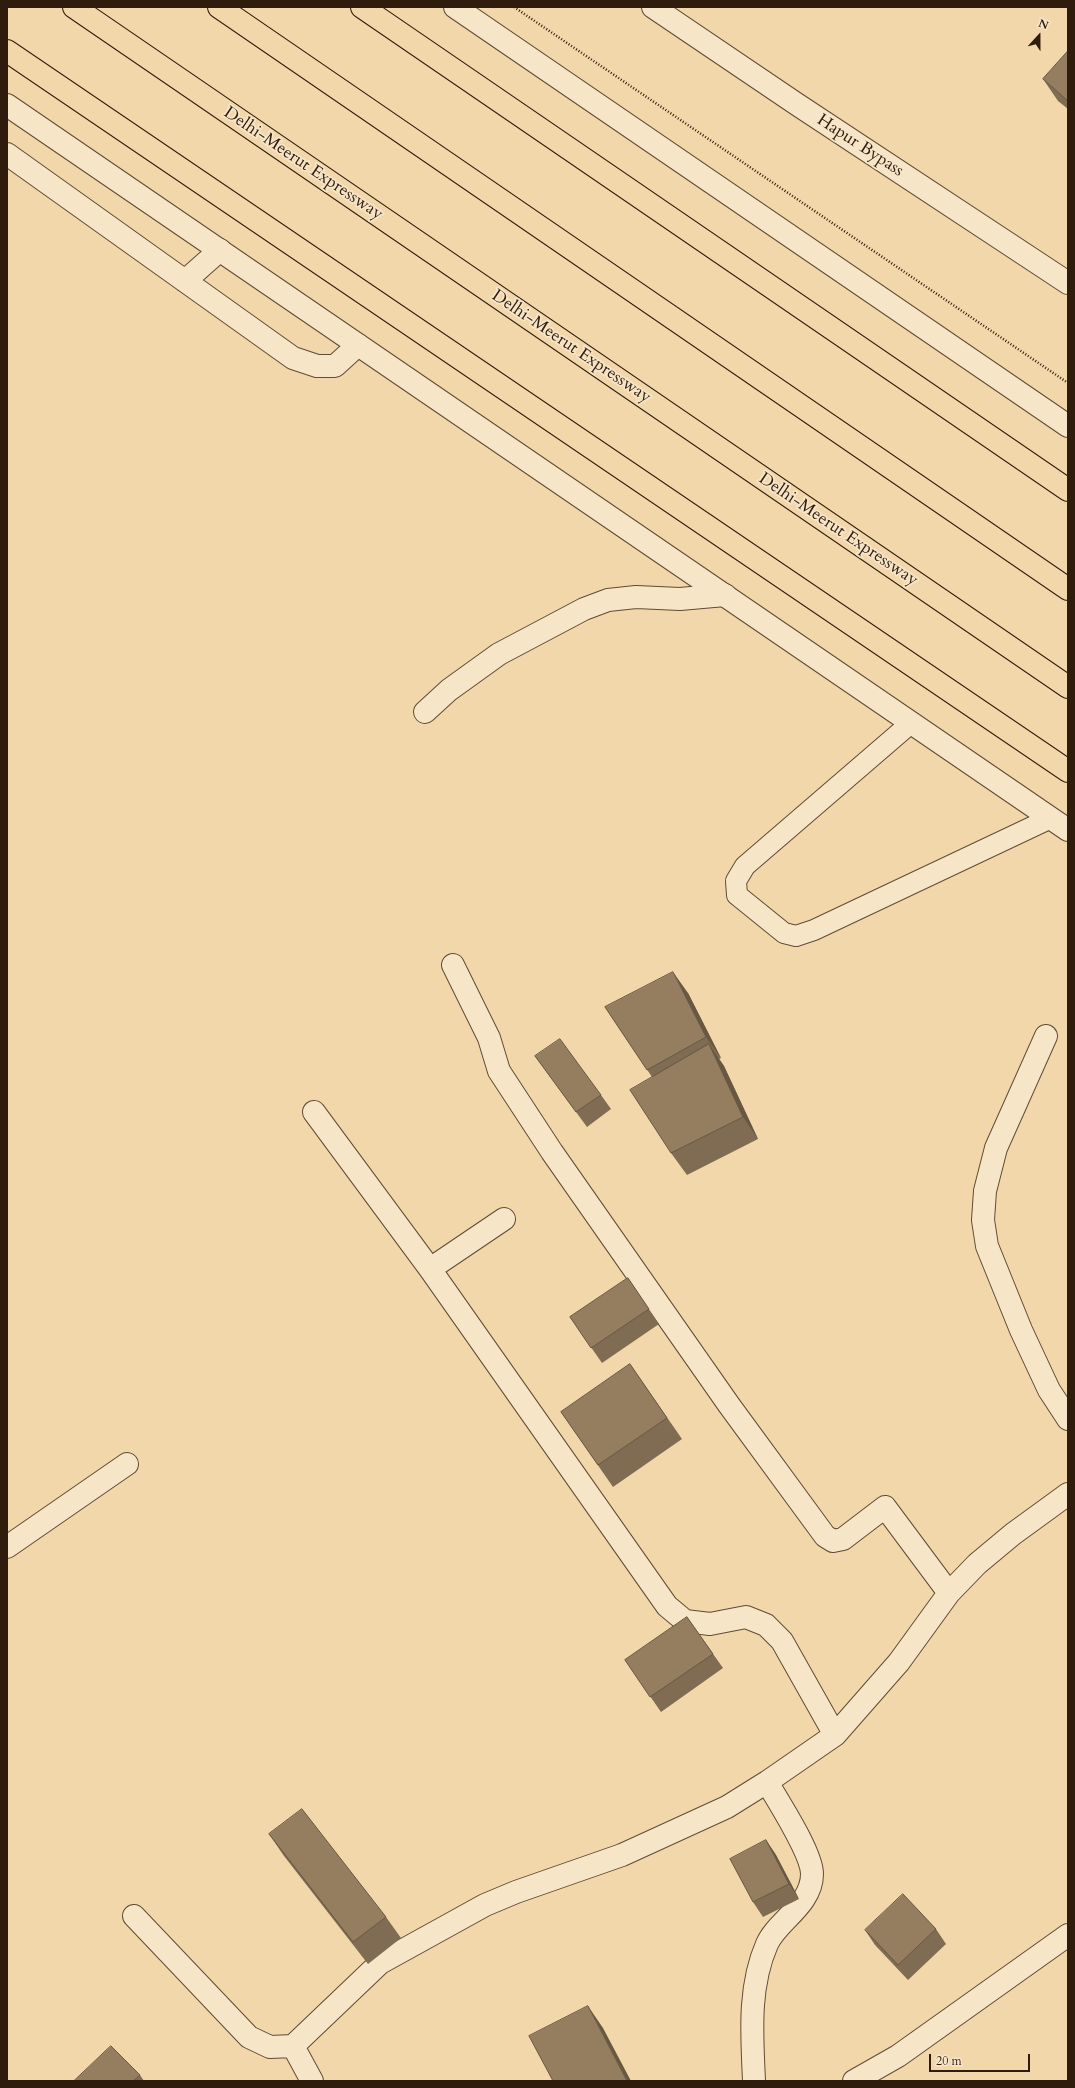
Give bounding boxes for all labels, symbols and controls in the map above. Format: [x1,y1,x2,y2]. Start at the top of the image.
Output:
north arrow [1019,16,1059,56]
text: N [1036,16,1051,33]
street label: Delhi-Meerut Expressway [219,103,387,225]
street label: Hapur Bypass [813,110,907,182]
street label: Delhi-Meerut Expressway [487,286,655,408]
street label: Delhi-Meerut Expressway [754,469,922,591]
scale bar [931,2046,1032,2072]
text: 20 m [936,2053,962,2069]

